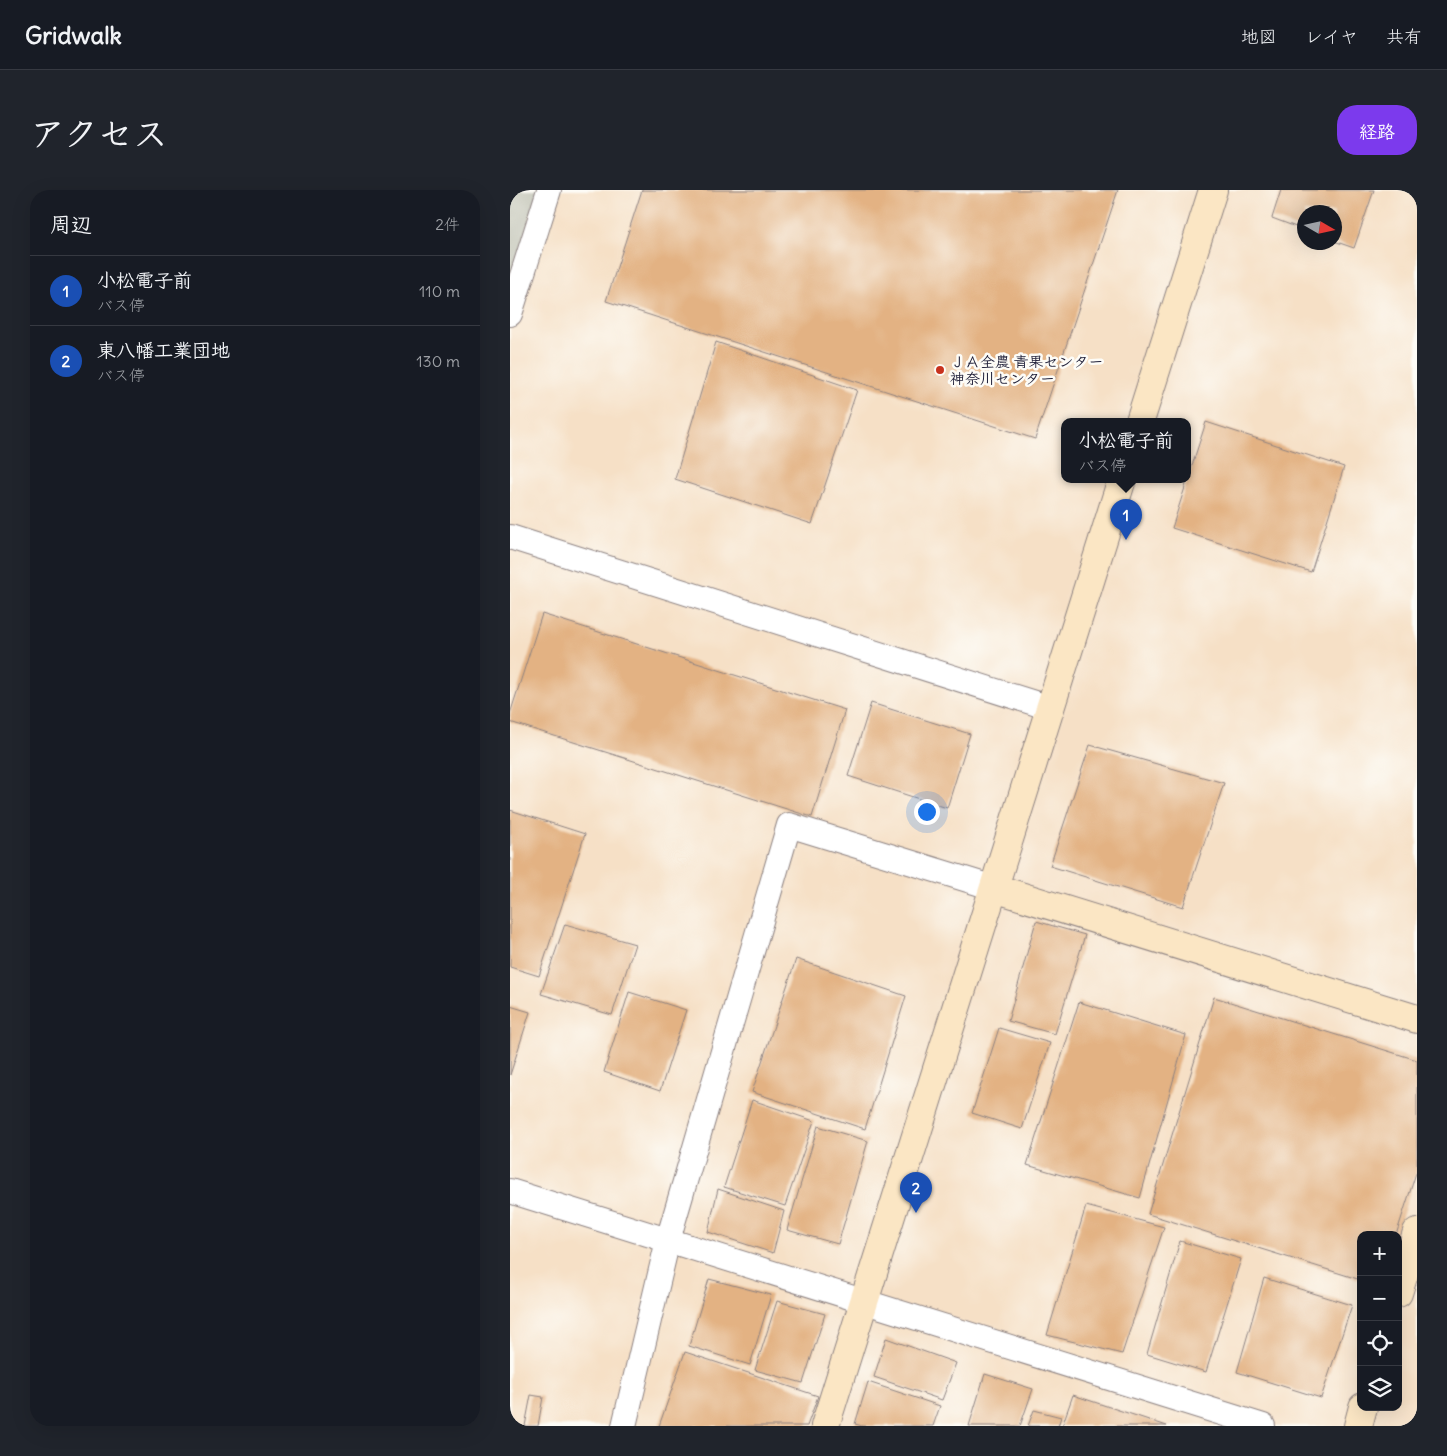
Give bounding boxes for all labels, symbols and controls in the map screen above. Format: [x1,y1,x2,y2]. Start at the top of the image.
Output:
text: Gridwalk [25,20,122,50]
text: 地図 [1241,25,1277,48]
text: レイヤ [1305,25,1358,48]
text: 共有 [1386,25,1422,48]
button: 経路 [1337,105,1417,155]
text: アクセス [30,111,168,155]
north arrow [1297,205,1342,250]
text: 周辺 [50,211,92,238]
text: 2件 [435,214,460,234]
text: 小松電子前 [97,268,192,292]
text: 1 [63,281,69,301]
text: 110 m [419,281,460,301]
text: バス停 [97,295,145,315]
text: 東八幡工業団地 [97,338,230,362]
text: 2 [62,351,70,371]
text: 130 m [416,351,460,371]
place label: ＪＡ全農 青果センター 神奈川センター [950,352,1104,388]
marker: ＪＡ全農 青果センター 神奈川センター [934,364,946,376]
text: バス停 [97,365,145,385]
popup [1061,418,1191,483]
text: 小松電子前 [1078,428,1174,452]
text: バス停 [1078,455,1127,475]
pin: 1 [1110,499,1142,540]
your location [914,799,940,825]
pin: 2 [900,1172,932,1213]
map controls [1357,1231,1402,1411]
button: + [1357,1231,1402,1276]
button: − [1357,1276,1402,1321]
button: locate [1357,1321,1402,1366]
button: layers [1357,1366,1402,1411]

